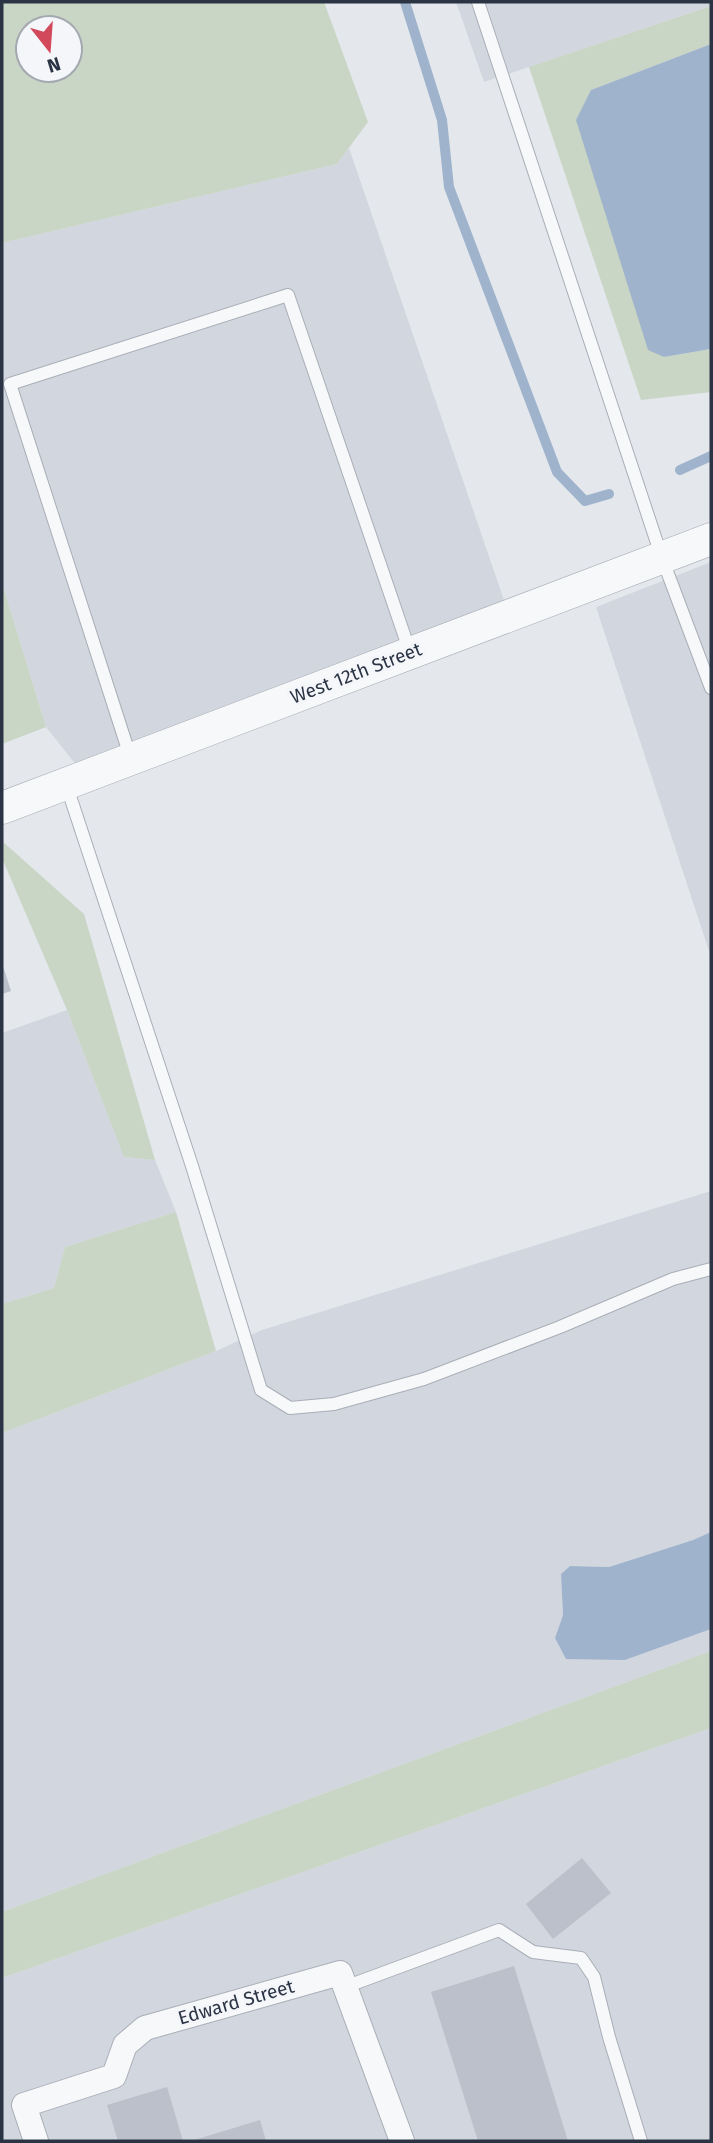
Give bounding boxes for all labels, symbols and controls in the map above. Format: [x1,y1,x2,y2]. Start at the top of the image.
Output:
north arrow [14,14,84,84]
text: N [44,52,63,78]
street label: West 12th Street [287,637,425,709]
street label: Edward Street [175,1974,297,2030]

